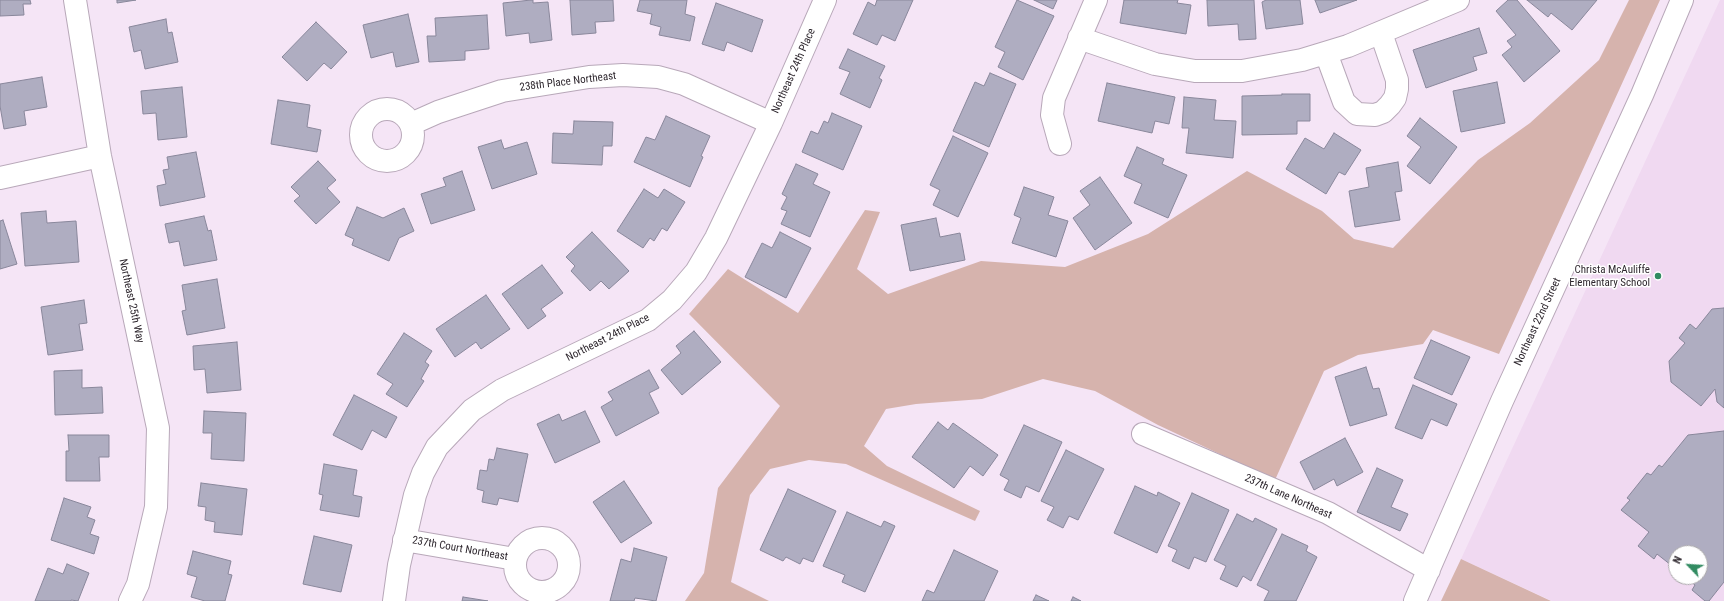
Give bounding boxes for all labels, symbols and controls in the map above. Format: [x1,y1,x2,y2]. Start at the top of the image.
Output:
street label: Northeast 24th Place [769,26,819,116]
street label: 238th Place Northeast [519,70,617,94]
street label: Northeast 25th Way [116,258,146,344]
place label: Christa McAuliffe Elementary School [1569,263,1650,289]
marker: Christa McAuliffe Elementary School [1653,271,1663,281]
street label: Northeast 22nd Street [1512,276,1564,368]
street label: Northeast 24th Place [564,311,652,365]
street label: 237th Lane Northeast [1242,472,1334,522]
street label: 237th Court Northeast [411,534,509,564]
north arrow [1668,545,1708,585]
text: N [1670,554,1685,566]

